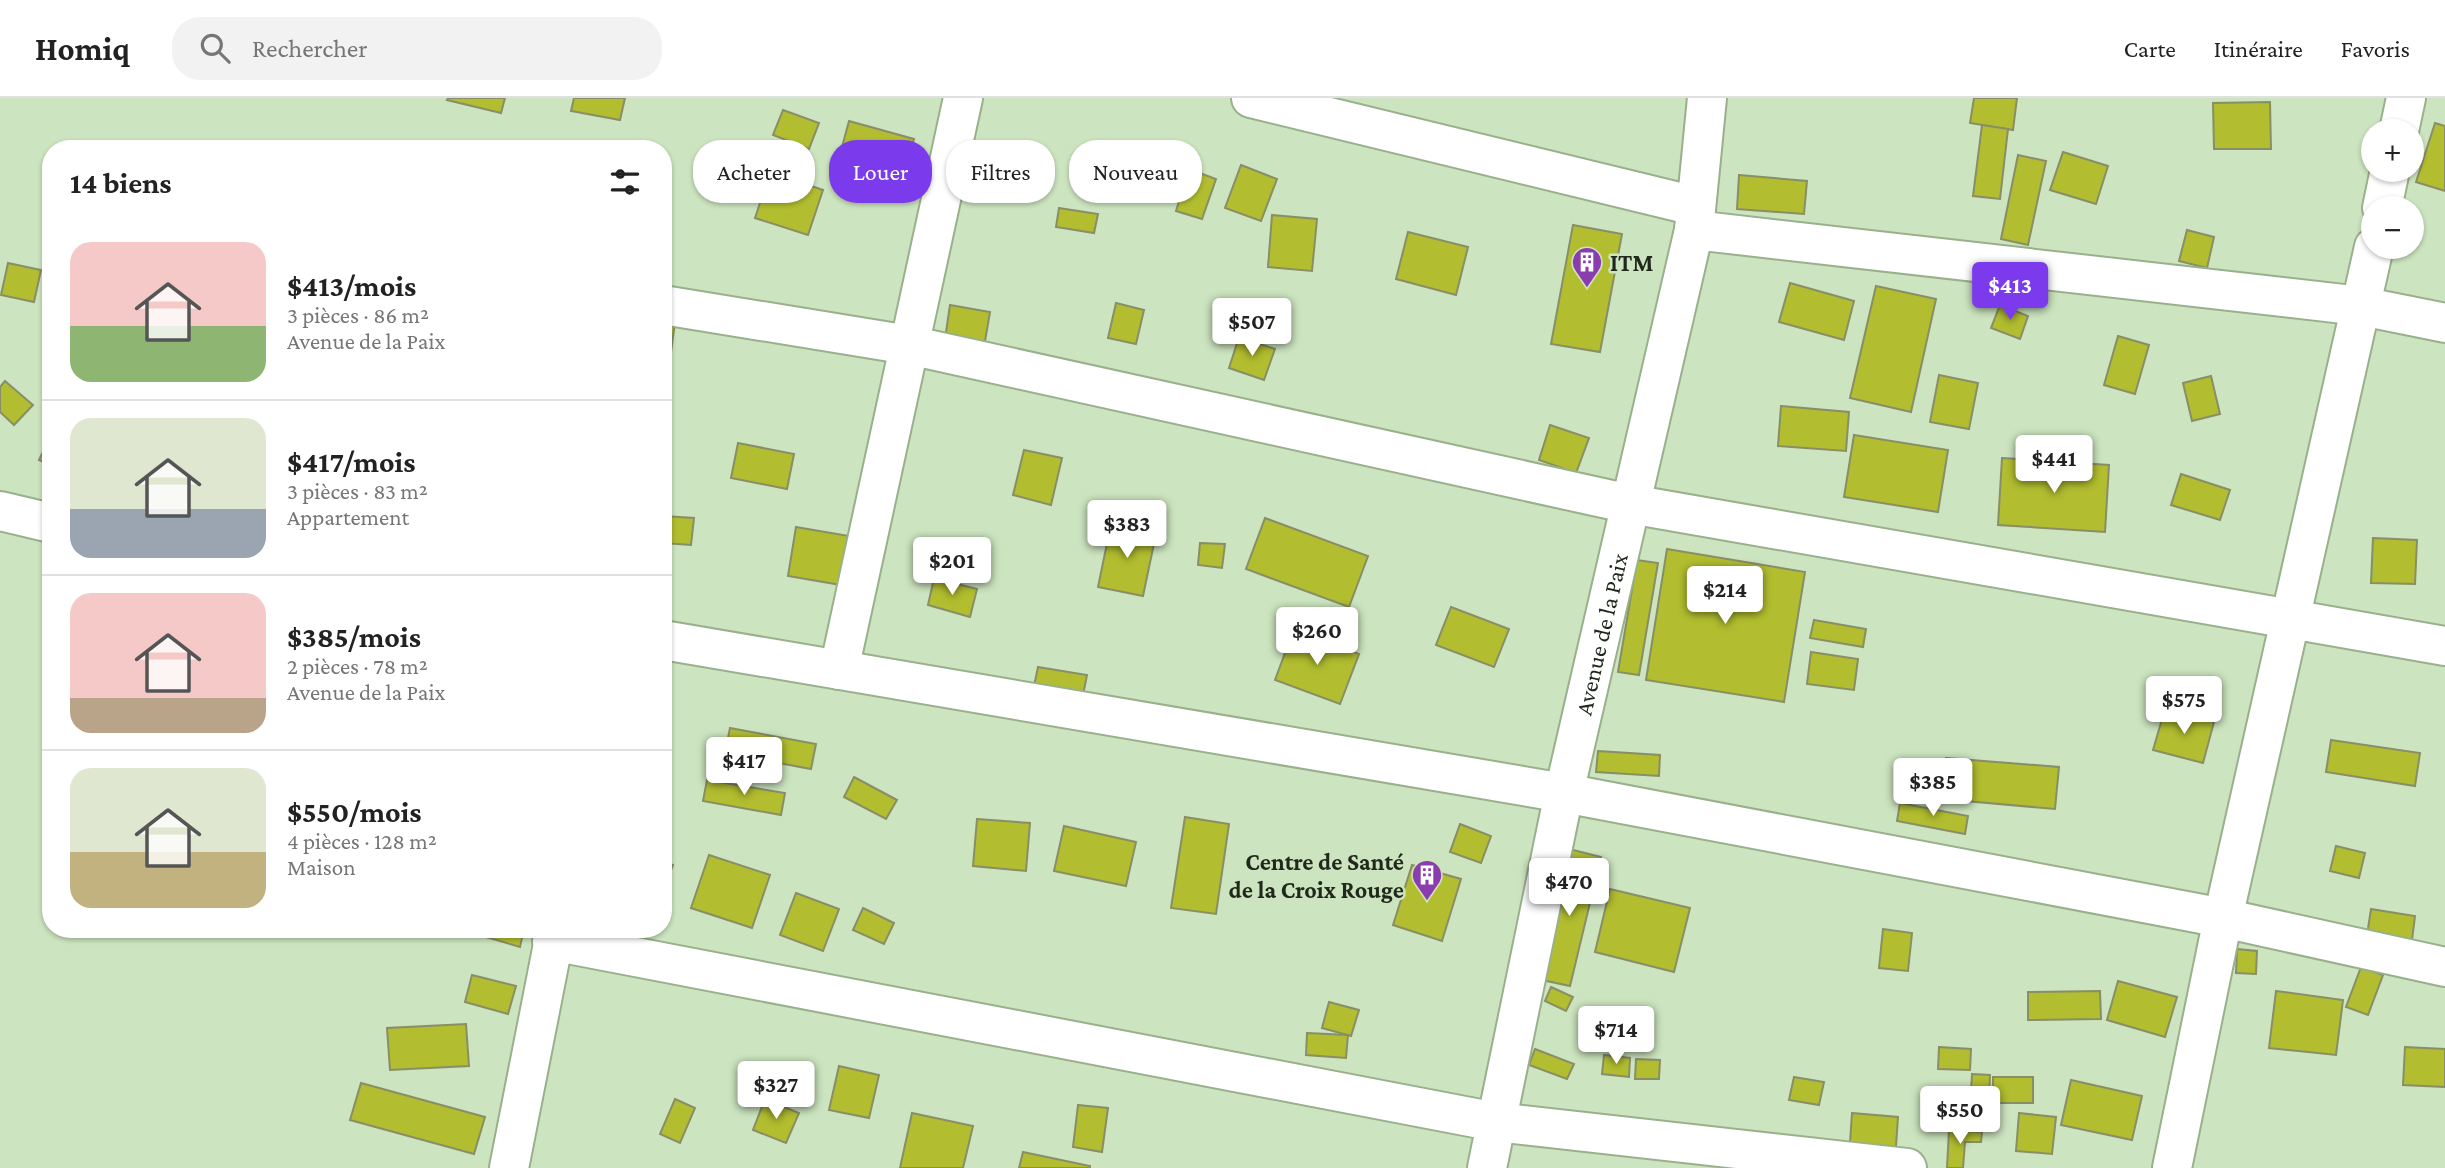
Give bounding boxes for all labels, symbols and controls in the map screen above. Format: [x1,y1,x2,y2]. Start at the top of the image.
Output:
search box [172,17,662,80]
icon: search [196,29,234,67]
text: Homiq [35,30,130,67]
text: Rechercher [252,34,368,63]
text: Carte [2124,35,2176,62]
text: Itinéraire [2214,35,2303,62]
text: Favoris [2341,35,2410,62]
map controls [2361,119,2424,259]
button: + [2361,119,2424,182]
chip: Acheter [693,140,815,203]
chip: Louer [829,140,932,203]
chip: Filtres [946,140,1055,203]
chip: Nouveau [1069,140,1202,203]
icon: filters [606,163,644,201]
text: 14 biens [70,166,172,199]
button: − [2361,196,2424,259]
building icon: ITM [1570,245,1604,289]
place label: ITM [1610,249,1653,276]
pin: $413 [1969,262,2051,322]
text: $413/mois [287,269,416,302]
icon: home [126,270,210,354]
text: $413 [1988,272,2032,298]
pin: $507 [1211,299,1293,358]
text: 3 pièces · 86 m² [287,302,429,328]
text: $507 [1228,308,1276,334]
text: Avenue de la Paix [287,328,445,354]
pin: $441 [2013,436,2095,495]
text: $417/mois [287,445,415,478]
text: $441 [2032,445,2076,471]
icon: home [126,446,210,530]
text: 3 pièces · 83 m² [287,478,428,504]
pin: $383 [1086,500,1168,560]
text: Appartement [287,504,409,530]
text: $383 [1103,510,1151,536]
pin: $201 [911,538,993,597]
text: $201 [929,547,975,573]
street label: Avenue de la Paix [1569,550,1632,718]
pin: $214 [1684,566,1766,626]
text: $214 [1703,576,1747,602]
pin: $260 [1276,608,1358,667]
text: $260 [1292,617,1342,643]
text: $385/mois [287,620,421,653]
icon: home [126,621,210,705]
text: 2 pièces · 78 m² [287,653,428,679]
pin: $575 [2143,676,2225,736]
text: Avenue de la Paix [287,679,445,705]
text: $575 [2162,686,2206,712]
pin: $417 [703,738,785,797]
text: $417 [722,747,766,773]
pin: $385 [1892,758,1974,818]
text: $385 [1909,768,1957,794]
text: $550/mois [287,795,422,828]
icon: home [126,796,210,880]
text: 4 pièces · 128 m² [287,828,437,854]
place label: Centre de Santé de la Croix Rouge [1229,848,1404,903]
text: Maison [287,854,356,880]
building icon: Centre de Santé de la Croix Rouge [1410,858,1444,902]
pin: $470 [1528,858,1610,918]
text: $470 [1545,868,1593,894]
pin: $714 [1575,1006,1657,1066]
text: $714 [1594,1016,1638,1042]
pin: $327 [735,1062,817,1121]
text: $327 [754,1071,798,1097]
pin: $550 [1919,1086,2001,1146]
text: $550 [1936,1096,1984,1122]

